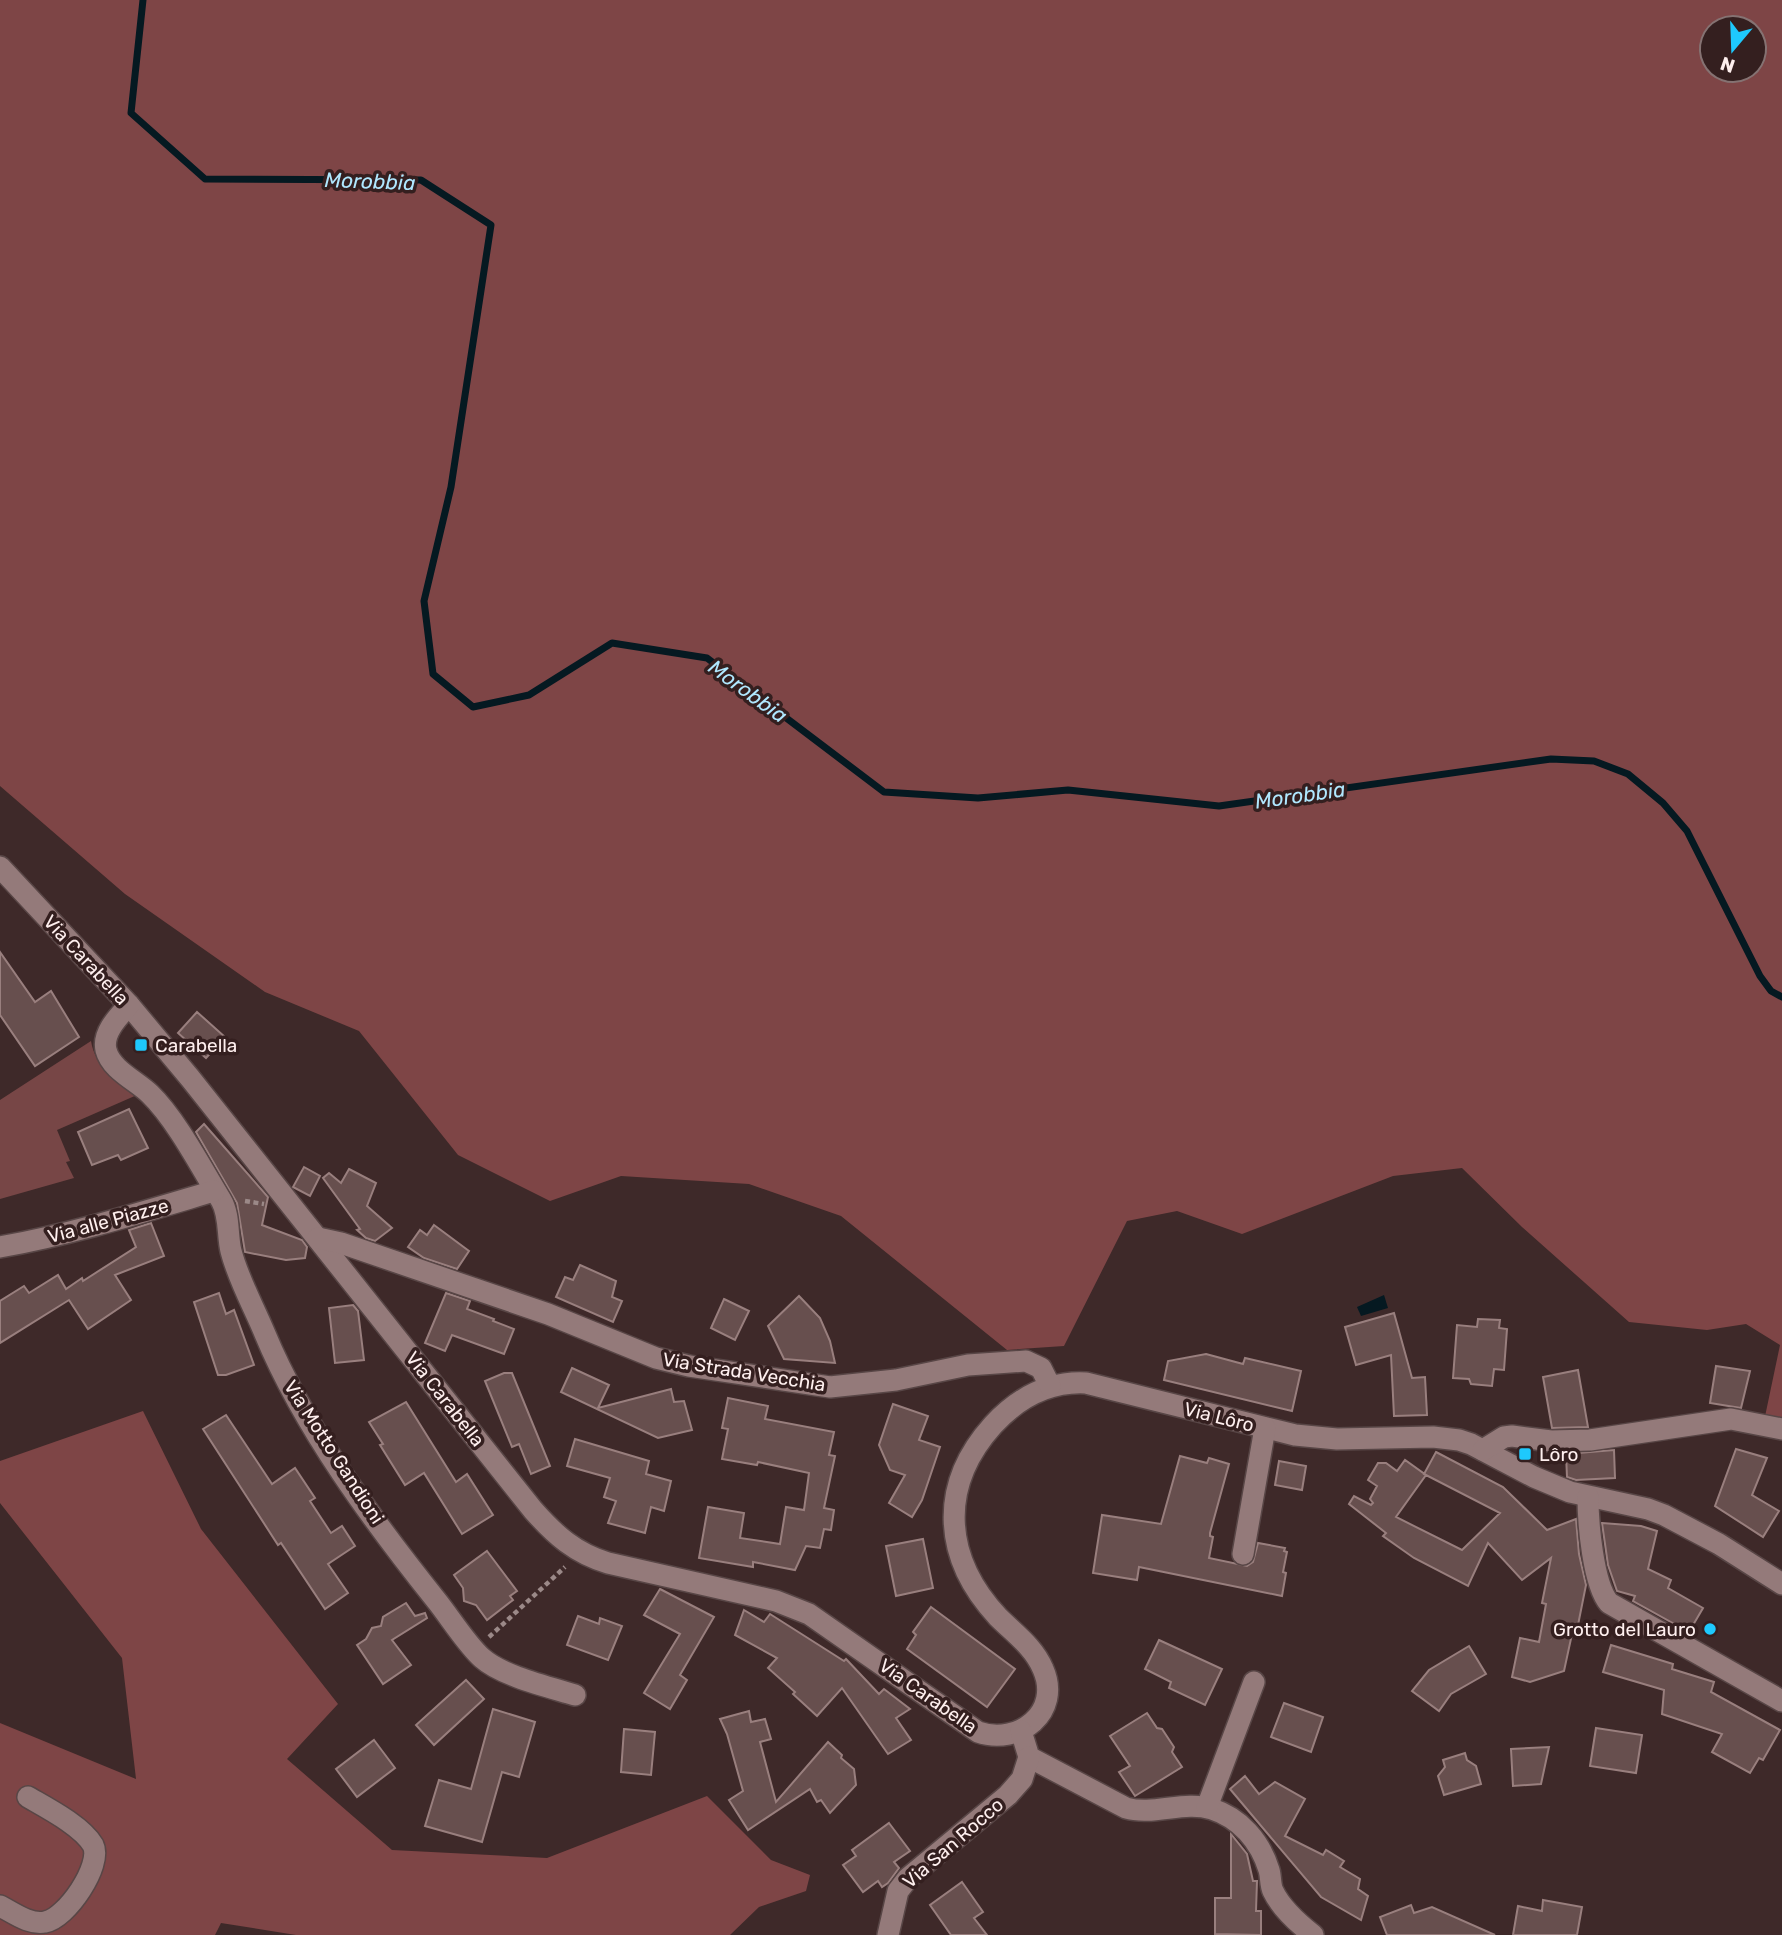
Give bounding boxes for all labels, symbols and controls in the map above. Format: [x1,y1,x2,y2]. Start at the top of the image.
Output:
north arrow [1698,14,1768,84]
text: N [1717,52,1738,78]
water label: Morobbia [324,167,416,195]
water label: Morobbia [704,654,792,728]
water label: Morobbia [1253,776,1347,814]
street label: Via Carabella [39,910,133,1010]
place label: Carabella [155,1034,237,1057]
marker: Carabella [133,1037,149,1053]
street label: Via alle Piazze [45,1194,171,1248]
street label: Via Carabella [401,1347,489,1451]
street label: Via Strada Vecchia [661,1348,827,1396]
street label: Via Motto Gandioni [279,1376,389,1528]
street label: Via Lôro [1182,1397,1256,1437]
place label: Lôro [1539,1443,1578,1466]
marker: Lôro [1517,1446,1533,1462]
place label: Grotto del Lauro [1553,1618,1696,1641]
marker: Grotto del Lauro [1702,1621,1718,1637]
street label: Via Carabella [875,1654,981,1738]
street label: Via San Rocco [898,1793,1008,1893]

